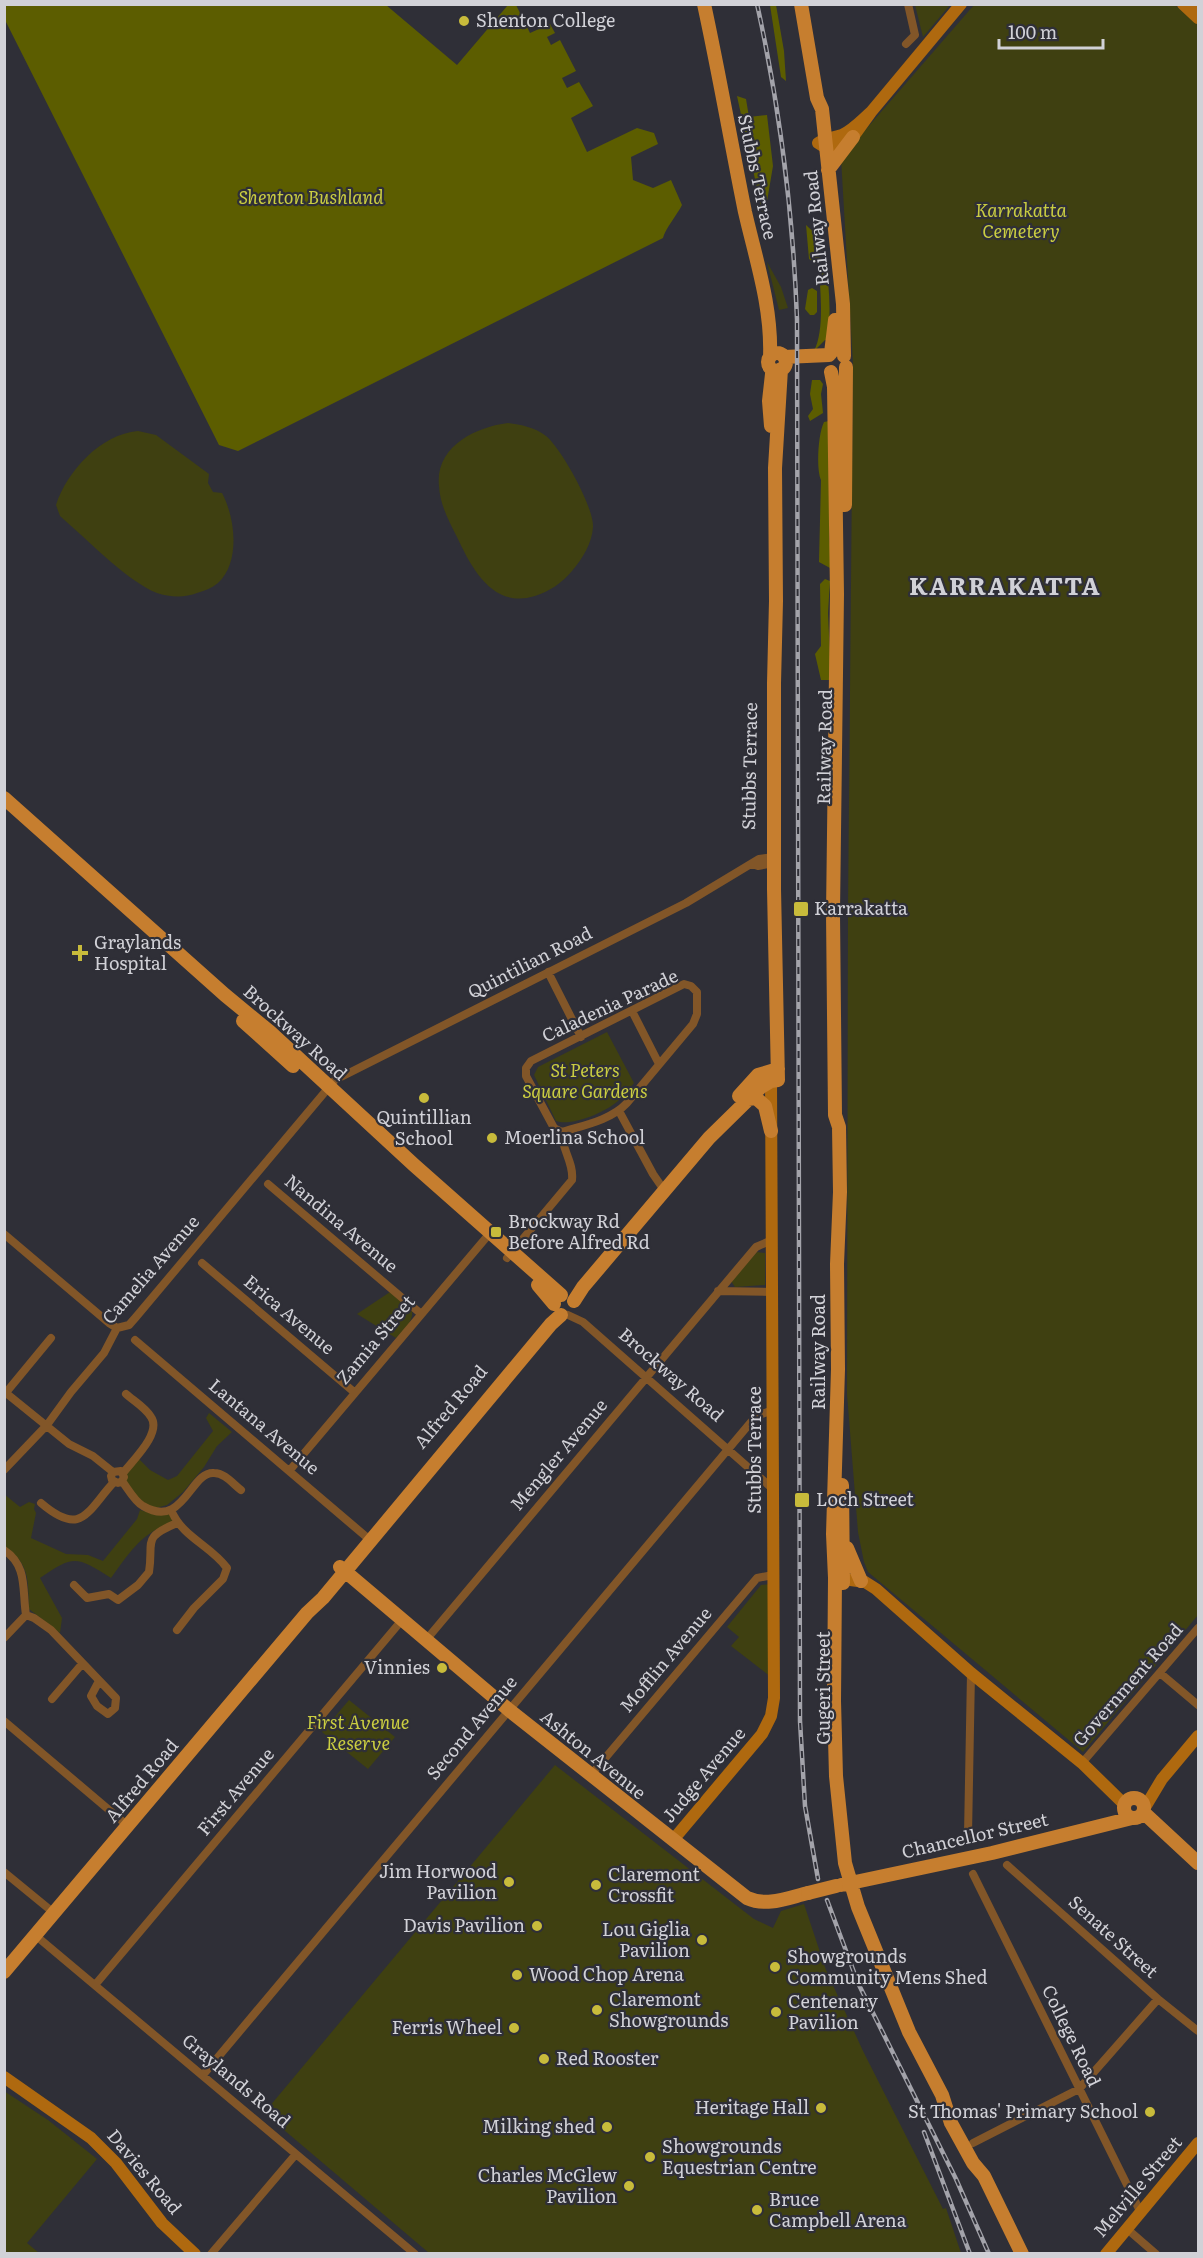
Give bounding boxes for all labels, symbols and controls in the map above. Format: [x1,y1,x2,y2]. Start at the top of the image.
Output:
place label: Shenton College [476,6,615,33]
scale bar [999,12,1102,50]
marker: Shenton College [457,14,471,28]
text: 100 m [1008,18,1057,45]
street label: Stubbs Terrace [732,111,785,242]
street label: Railway Road [796,169,835,287]
park label: Shenton Bushland [238,183,384,210]
park label: Karrakatta Cemetery [975,196,1068,244]
district label: KARRAKATTA [909,567,1101,602]
street label: Railway Road [809,689,838,805]
street label: Stubbs Terrace [734,702,763,830]
place label: Karrakatta [814,894,908,921]
marker: Karrakatta [792,900,810,918]
street label: Quintilian Road [462,919,596,1005]
place label: Graylands Hospital [94,928,181,976]
marker: Graylands Hospital [71,944,89,962]
street label: Caladenia Parade [537,961,682,1048]
street label: Brockway Road [238,978,354,1086]
park label: St Peters Square Gardens [522,1056,648,1104]
marker: Quintillian School [417,1091,431,1105]
place label: Quintillian School [376,1103,472,1151]
place label: Moerlina School [504,1123,645,1150]
marker: Moerlina School [485,1131,499,1145]
street label: Nandina Avenue [279,1167,405,1278]
place label: Brockway Rd Before Alfred Rd [508,1207,650,1255]
street label: Camelia Avenue [95,1209,205,1330]
marker: Brockway Rd Before Alfred Rd [489,1225,503,1239]
street label: Erica Avenue [239,1268,341,1360]
street label: Zamia Street [329,1288,421,1390]
street label: Railway Road [804,1294,831,1410]
street label: Brockway Road [613,1320,731,1427]
street label: Alfred Road [407,1358,493,1454]
street label: Lantana Avenue [204,1371,326,1480]
street label: Stubbs Terrace [740,1386,767,1514]
street label: Mengler Avenue [503,1392,613,1516]
place label: Loch Street [816,1485,915,1512]
marker: Loch Street [793,1491,811,1509]
street label: Mofflin Avenue [612,1600,717,1718]
street label: Government Road [1066,1616,1188,1752]
street label: Gugeri Street [809,1631,836,1745]
place label: Vinnies [364,1653,430,1680]
marker: Vinnies [435,1661,449,1675]
street label: Second Avenue [419,1669,523,1785]
street label: Ashton Avenue [535,1703,653,1805]
park label: First Avenue Reserve [307,1708,409,1756]
street label: Judge Avenue [655,1720,751,1828]
street label: Alfred Road [98,1732,184,1828]
street label: First Avenue [190,1741,280,1841]
street label: Chancellor Street [899,1804,1051,1865]
place label: Jim Horwood Pavilion [379,1857,497,1905]
place label: Claremont Crossfit [608,1860,701,1908]
marker: Jim Horwood Pavilion [502,1875,516,1889]
marker: Claremont Crossfit [589,1878,603,1892]
street label: Senate Street [1063,1888,1165,1984]
place label: Davis Pavilion [403,1911,525,1938]
place label: Lou Giglia Pavilion [602,1915,690,1963]
marker: Davis Pavilion [530,1919,544,1933]
marker: Lou Giglia Pavilion [695,1933,709,1947]
place label: Showgrounds Community Mens Shed [787,1942,987,1990]
place label: Wood Chop Arena [529,1960,684,1987]
marker: Showgrounds Community Mens Shed [768,1960,782,1974]
marker: Wood Chop Arena [510,1968,524,1982]
street label: College Road [1036,1980,1109,2091]
place label: Claremont Showgrounds [609,1985,728,2033]
place label: Centenary Pavilion [788,1987,878,2035]
marker: Claremont Showgrounds [590,2003,604,2017]
marker: Centenary Pavilion [769,2005,783,2019]
place label: Ferris Wheel [392,2013,502,2040]
marker: Ferris Wheel [507,2021,521,2035]
street label: Graylands Road [177,2026,297,2133]
place label: Red Rooster [556,2044,659,2071]
marker: Red Rooster [537,2052,551,2066]
place label: Heritage Hall [695,2093,809,2120]
place label: St Thomas' Primary School [908,2097,1138,2124]
marker: Heritage Hall [814,2101,828,2115]
marker: St Thomas' Primary School [1143,2105,1157,2119]
place label: Milking shed [482,2112,595,2139]
marker: Milking shed [600,2120,614,2134]
street label: Davies Road [101,2123,189,2220]
street label: Melville Street [1086,2129,1188,2243]
place label: Showgrounds Equestrian Centre [662,2132,817,2180]
marker: Showgrounds Equestrian Centre [643,2150,657,2164]
place label: Charles McGlew Pavilion [478,2161,618,2209]
marker: Charles McGlew Pavilion [622,2179,636,2193]
place label: Bruce Campbell Arena [769,2185,907,2233]
marker: Bruce Campbell Arena [750,2203,764,2217]

